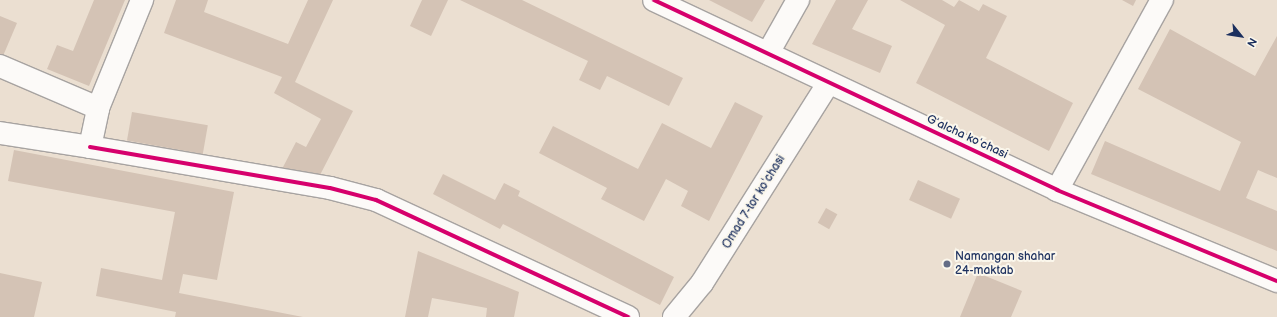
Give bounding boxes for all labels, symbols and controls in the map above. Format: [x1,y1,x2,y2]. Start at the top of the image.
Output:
north arrow [1221,16,1261,56]
text: N [1244,35,1260,49]
street label: Gʻalcha koʻchasi [924,112,1010,162]
street label: Omad 7-tor koʻchasi [719,153,789,251]
place label: Namangan shahar 24-maktab [955,250,1055,278]
marker: Namangan shahar 24-maktab [942,259,952,269]

